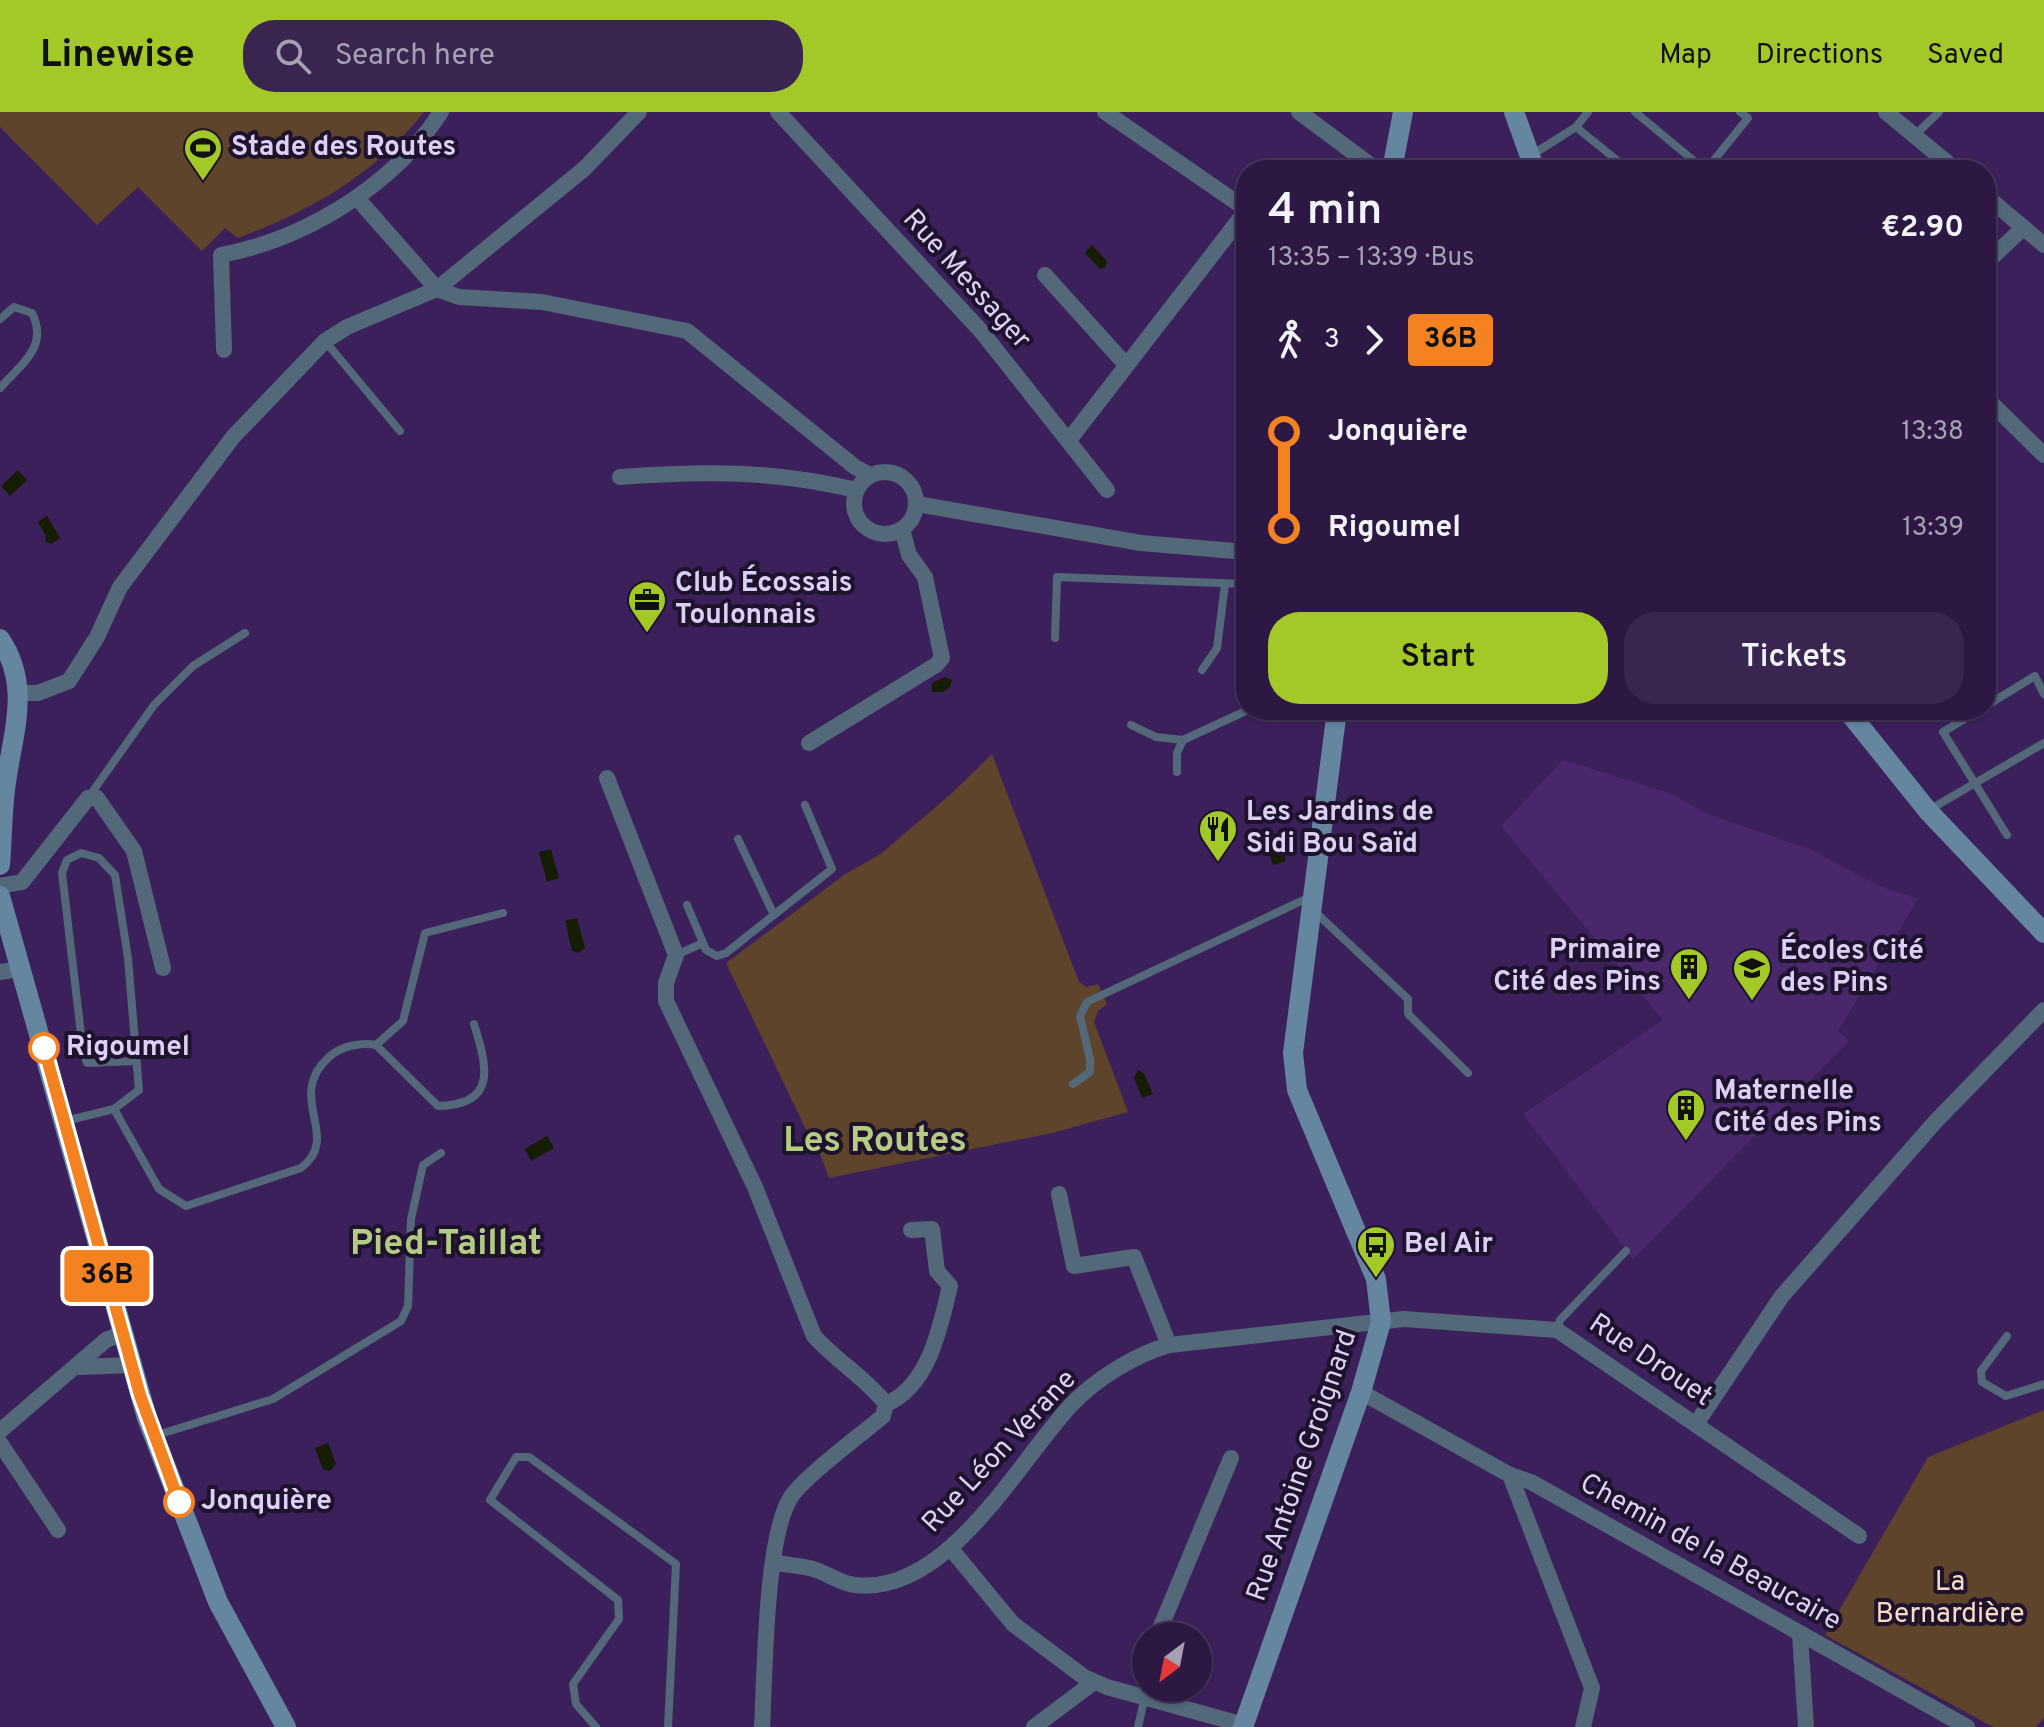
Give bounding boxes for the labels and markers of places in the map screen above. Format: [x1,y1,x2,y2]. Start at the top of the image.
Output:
sports icon: Stade des Routes [182,127,224,182]
place label: Stade des Routes [231,130,456,166]
place label: Club Écossais Toulonnais [675,564,853,634]
office icon: Club Écossais Toulonnais [626,579,668,634]
place label: Les Jardins de Sidi Bou Saïd [1246,795,1433,863]
restaurant icon: Les Jardins de Sidi Bou Saïd [1197,808,1239,863]
place label: Écoles Cité des Pins [1780,932,1924,1002]
place label: Primaire Cité des Pins [1493,933,1661,1001]
building icon: Primaire Cité des Pins [1668,946,1710,1001]
school or university icon: Écoles Cité des Pins [1731,947,1773,1002]
place label: Rigoumel [66,1030,190,1066]
marker: Rigoumel [29,1033,59,1063]
place label: Maternelle Cité des Pins [1714,1074,1882,1142]
building icon: Maternelle Cité des Pins [1665,1087,1707,1142]
bus stop icon: Bel Air [1355,1224,1397,1279]
place label: Bel Air [1404,1227,1493,1263]
place label: Jonquière [201,1484,332,1520]
marker: Jonquière [164,1487,194,1517]

